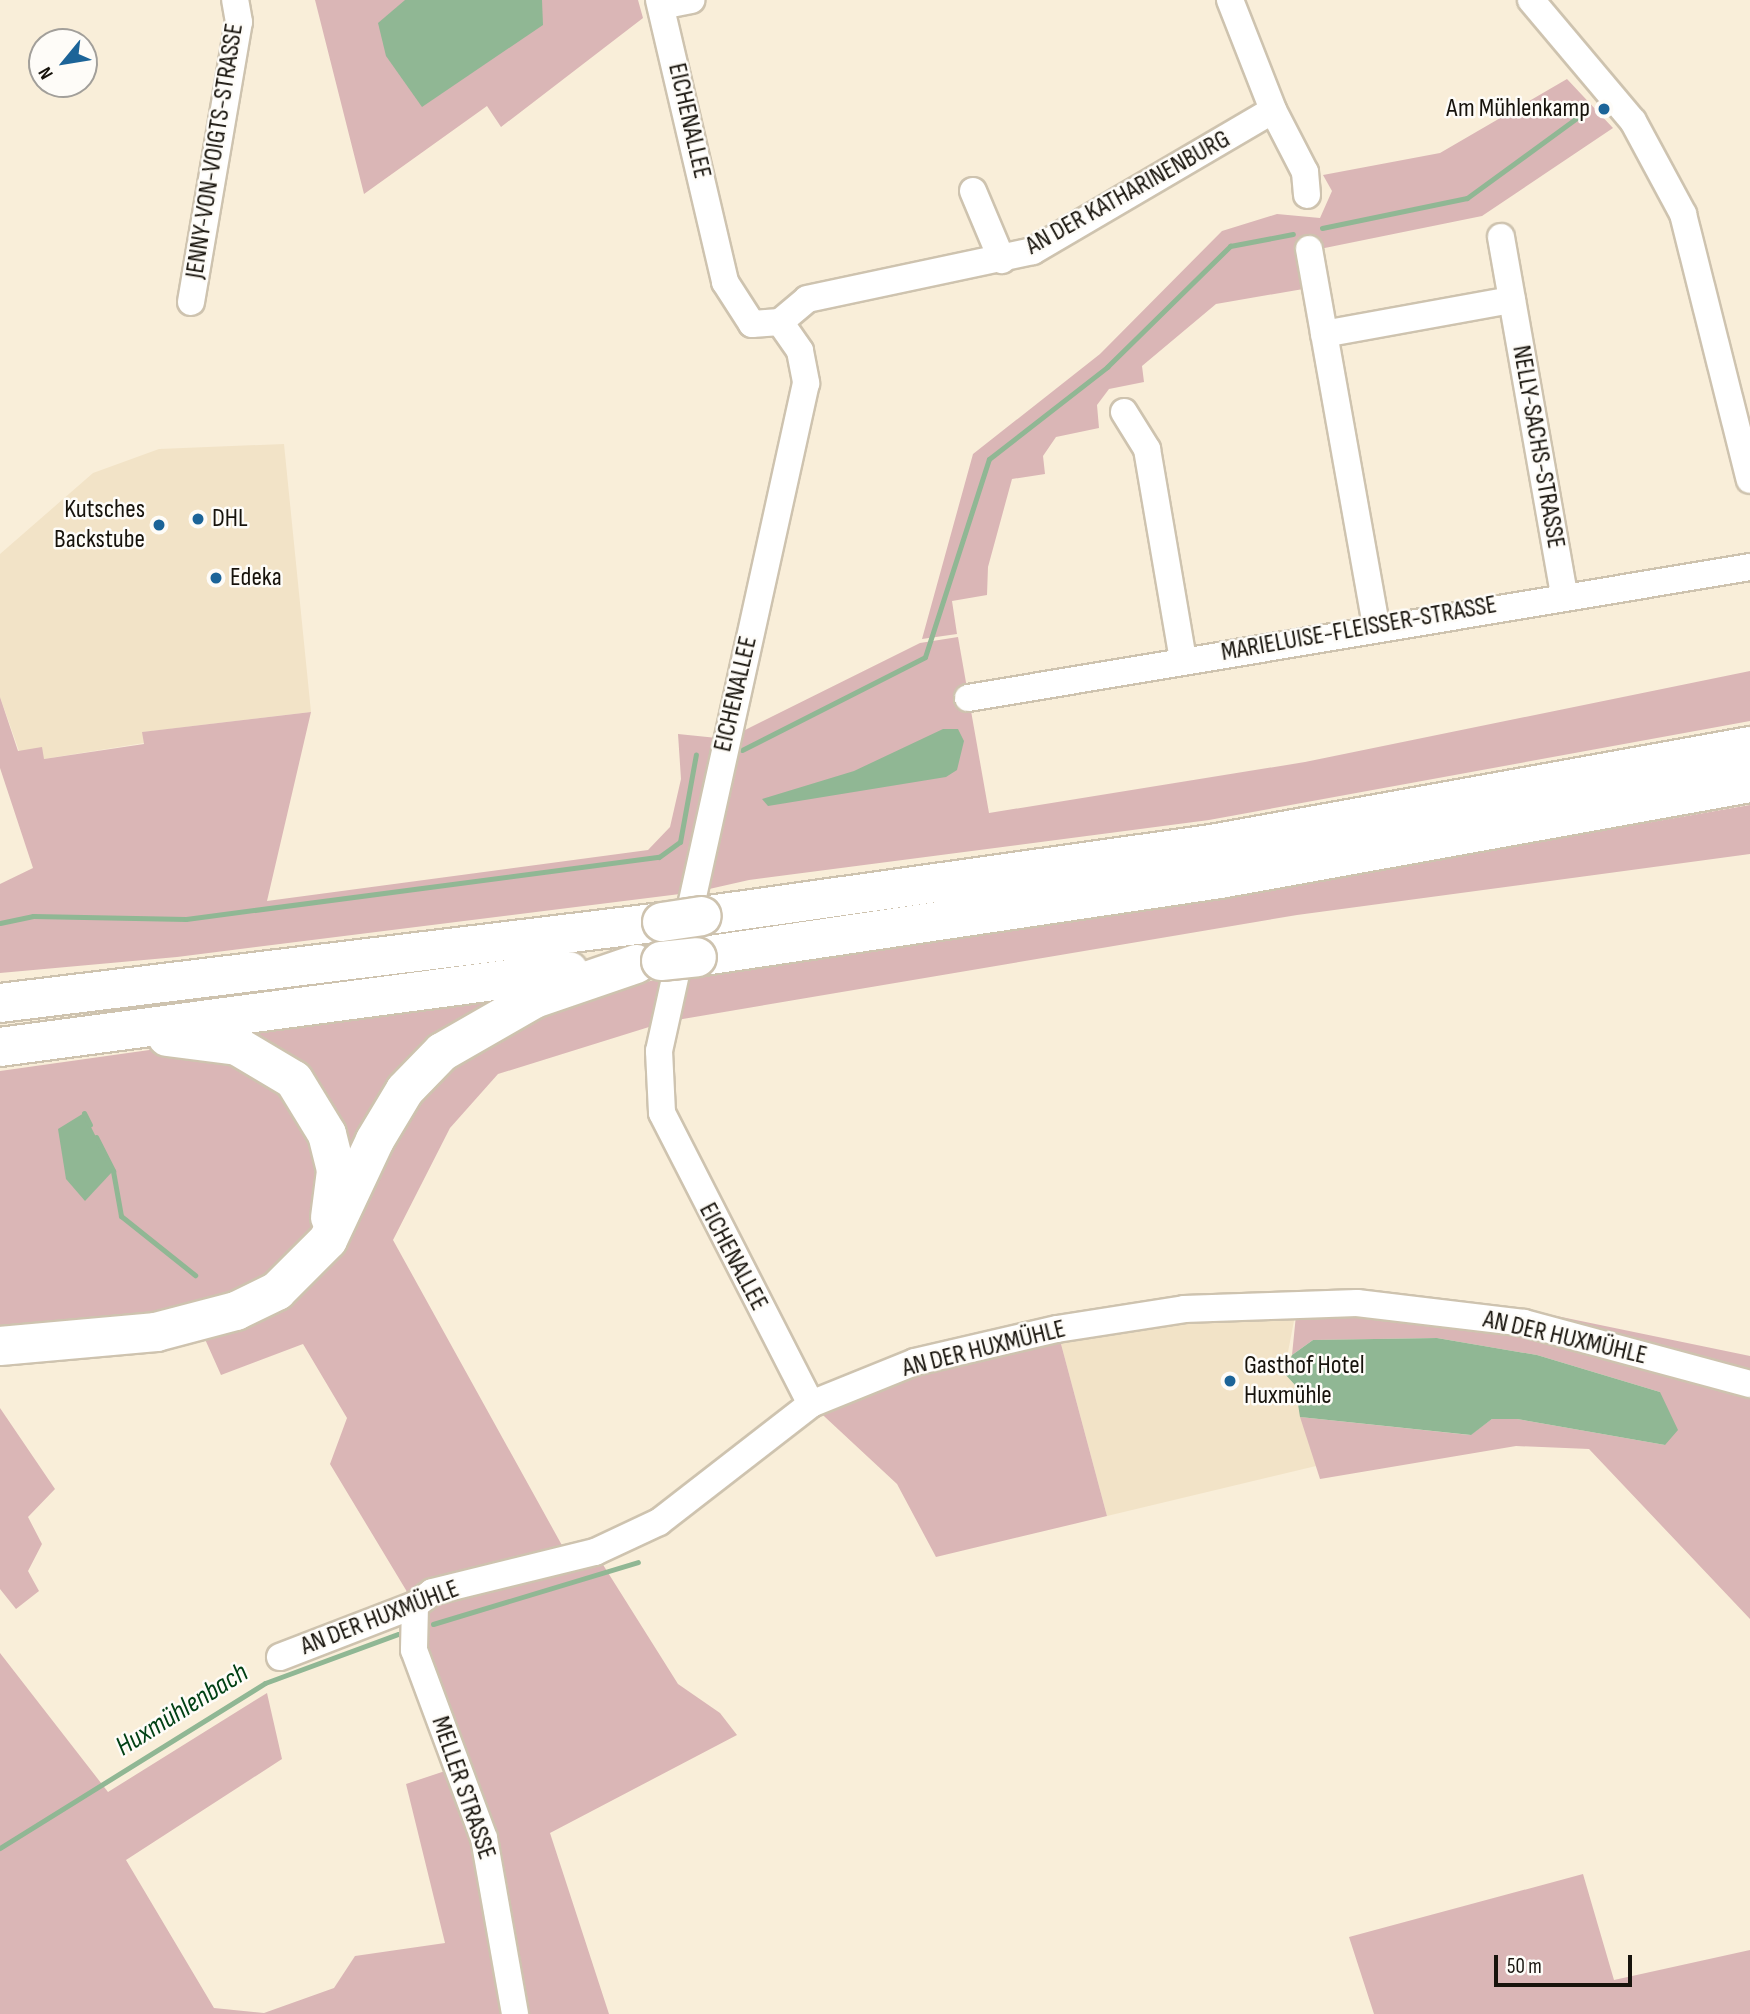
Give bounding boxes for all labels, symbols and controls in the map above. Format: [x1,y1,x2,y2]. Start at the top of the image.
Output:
street label: JENNY-VON-VOIGTS-STRASSE [179,21,251,281]
north arrow [28,28,98,98]
street label: EICHENALLEE [661,60,717,182]
text: N [34,63,59,83]
place label: Am Mühlenkamp [1446,93,1590,125]
marker: Am Mühlenkamp [1596,101,1612,117]
street label: AN DER KATHARINENBURG [1020,124,1236,262]
street label: NELLY-SACHS-STRASSE [1505,343,1571,551]
place label: Kutsches Backstube [54,494,145,556]
place label: DHL [212,503,248,535]
marker: DHL [190,511,206,527]
marker: Kutsches Backstube [151,517,167,533]
place label: Edeka [230,562,282,594]
marker: Edeka [208,570,224,586]
street label: MARIELUISE-FLEISSER-STRASSE [1219,589,1499,669]
street label: EICHENALLEE [708,633,764,755]
street label: EICHENALLEE [692,1198,774,1316]
street label: AN DER HUXMÜHLE [1480,1304,1650,1372]
street label: AN DER HUXMÜHLE [899,1314,1069,1384]
place label: Gasthof Hotel Huxmühle [1244,1350,1365,1412]
marker: Gasthof Hotel Huxmühle [1222,1373,1238,1389]
street label: AN DER HUXMÜHLE [296,1573,464,1663]
water label: Huxmühlenbach [110,1656,254,1764]
street label: MELLER STRASSE [424,1712,502,1864]
scale bar [1498,1940,1636,1984]
text: 50 m [1507,1954,1542,1979]

